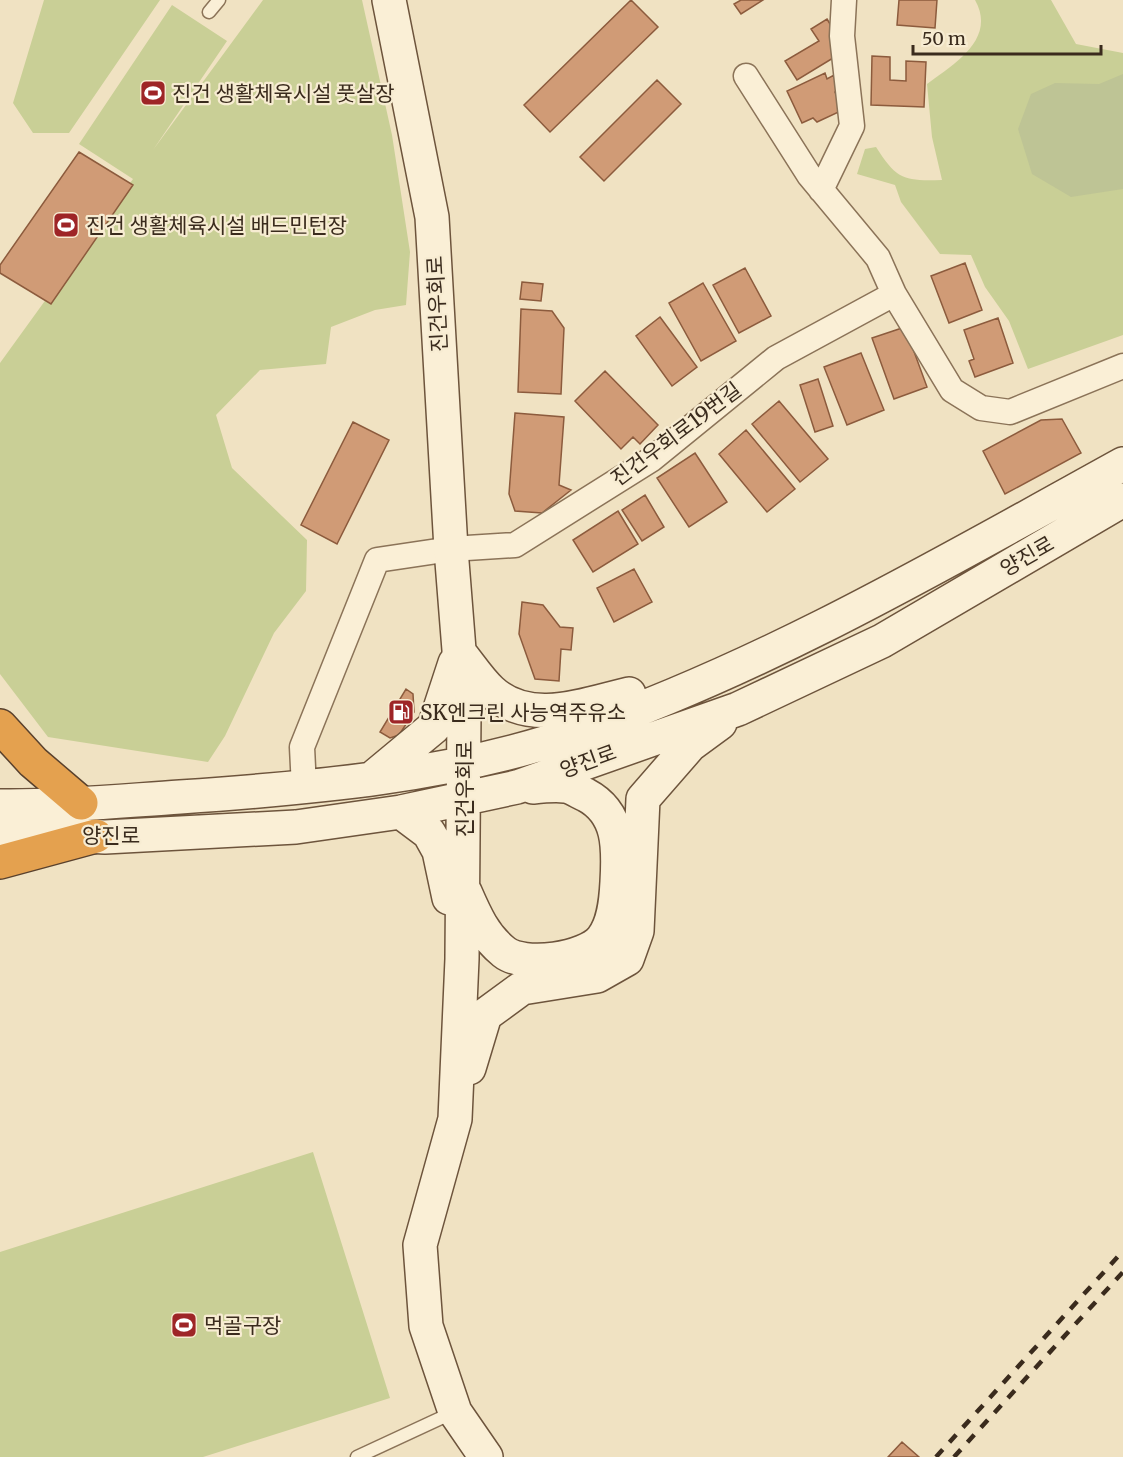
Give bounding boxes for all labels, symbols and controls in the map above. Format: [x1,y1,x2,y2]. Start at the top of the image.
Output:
scale bar [913,18,1100,56]
text: 50 m [922,27,966,50]
sports icon: 진건 생활체육시설 풋살장 [138,78,168,108]
place label: 진건 생활체육시설 풋살장 [172,80,394,107]
sports icon: 진건 생활체육시설 배드민턴장 [51,210,81,240]
place label: 진건 생활체육시설 배드민턴장 [86,212,347,239]
street label: 진건우회로 [421,255,453,353]
street label: 진건우회로19번길 [605,376,747,492]
street label: 양진로 [995,530,1059,582]
fuel station icon: SK엔크린 사능역주유소 [386,697,416,727]
place label: SK엔크린 사능역주유소 [420,699,626,726]
street label: 양진로 [556,738,620,784]
street label: 진건우회로 [451,741,478,837]
street label: 양진로 [82,822,140,849]
sports icon: 먹골구장 [169,1310,199,1340]
place label: 먹골구장 [204,1312,281,1339]

